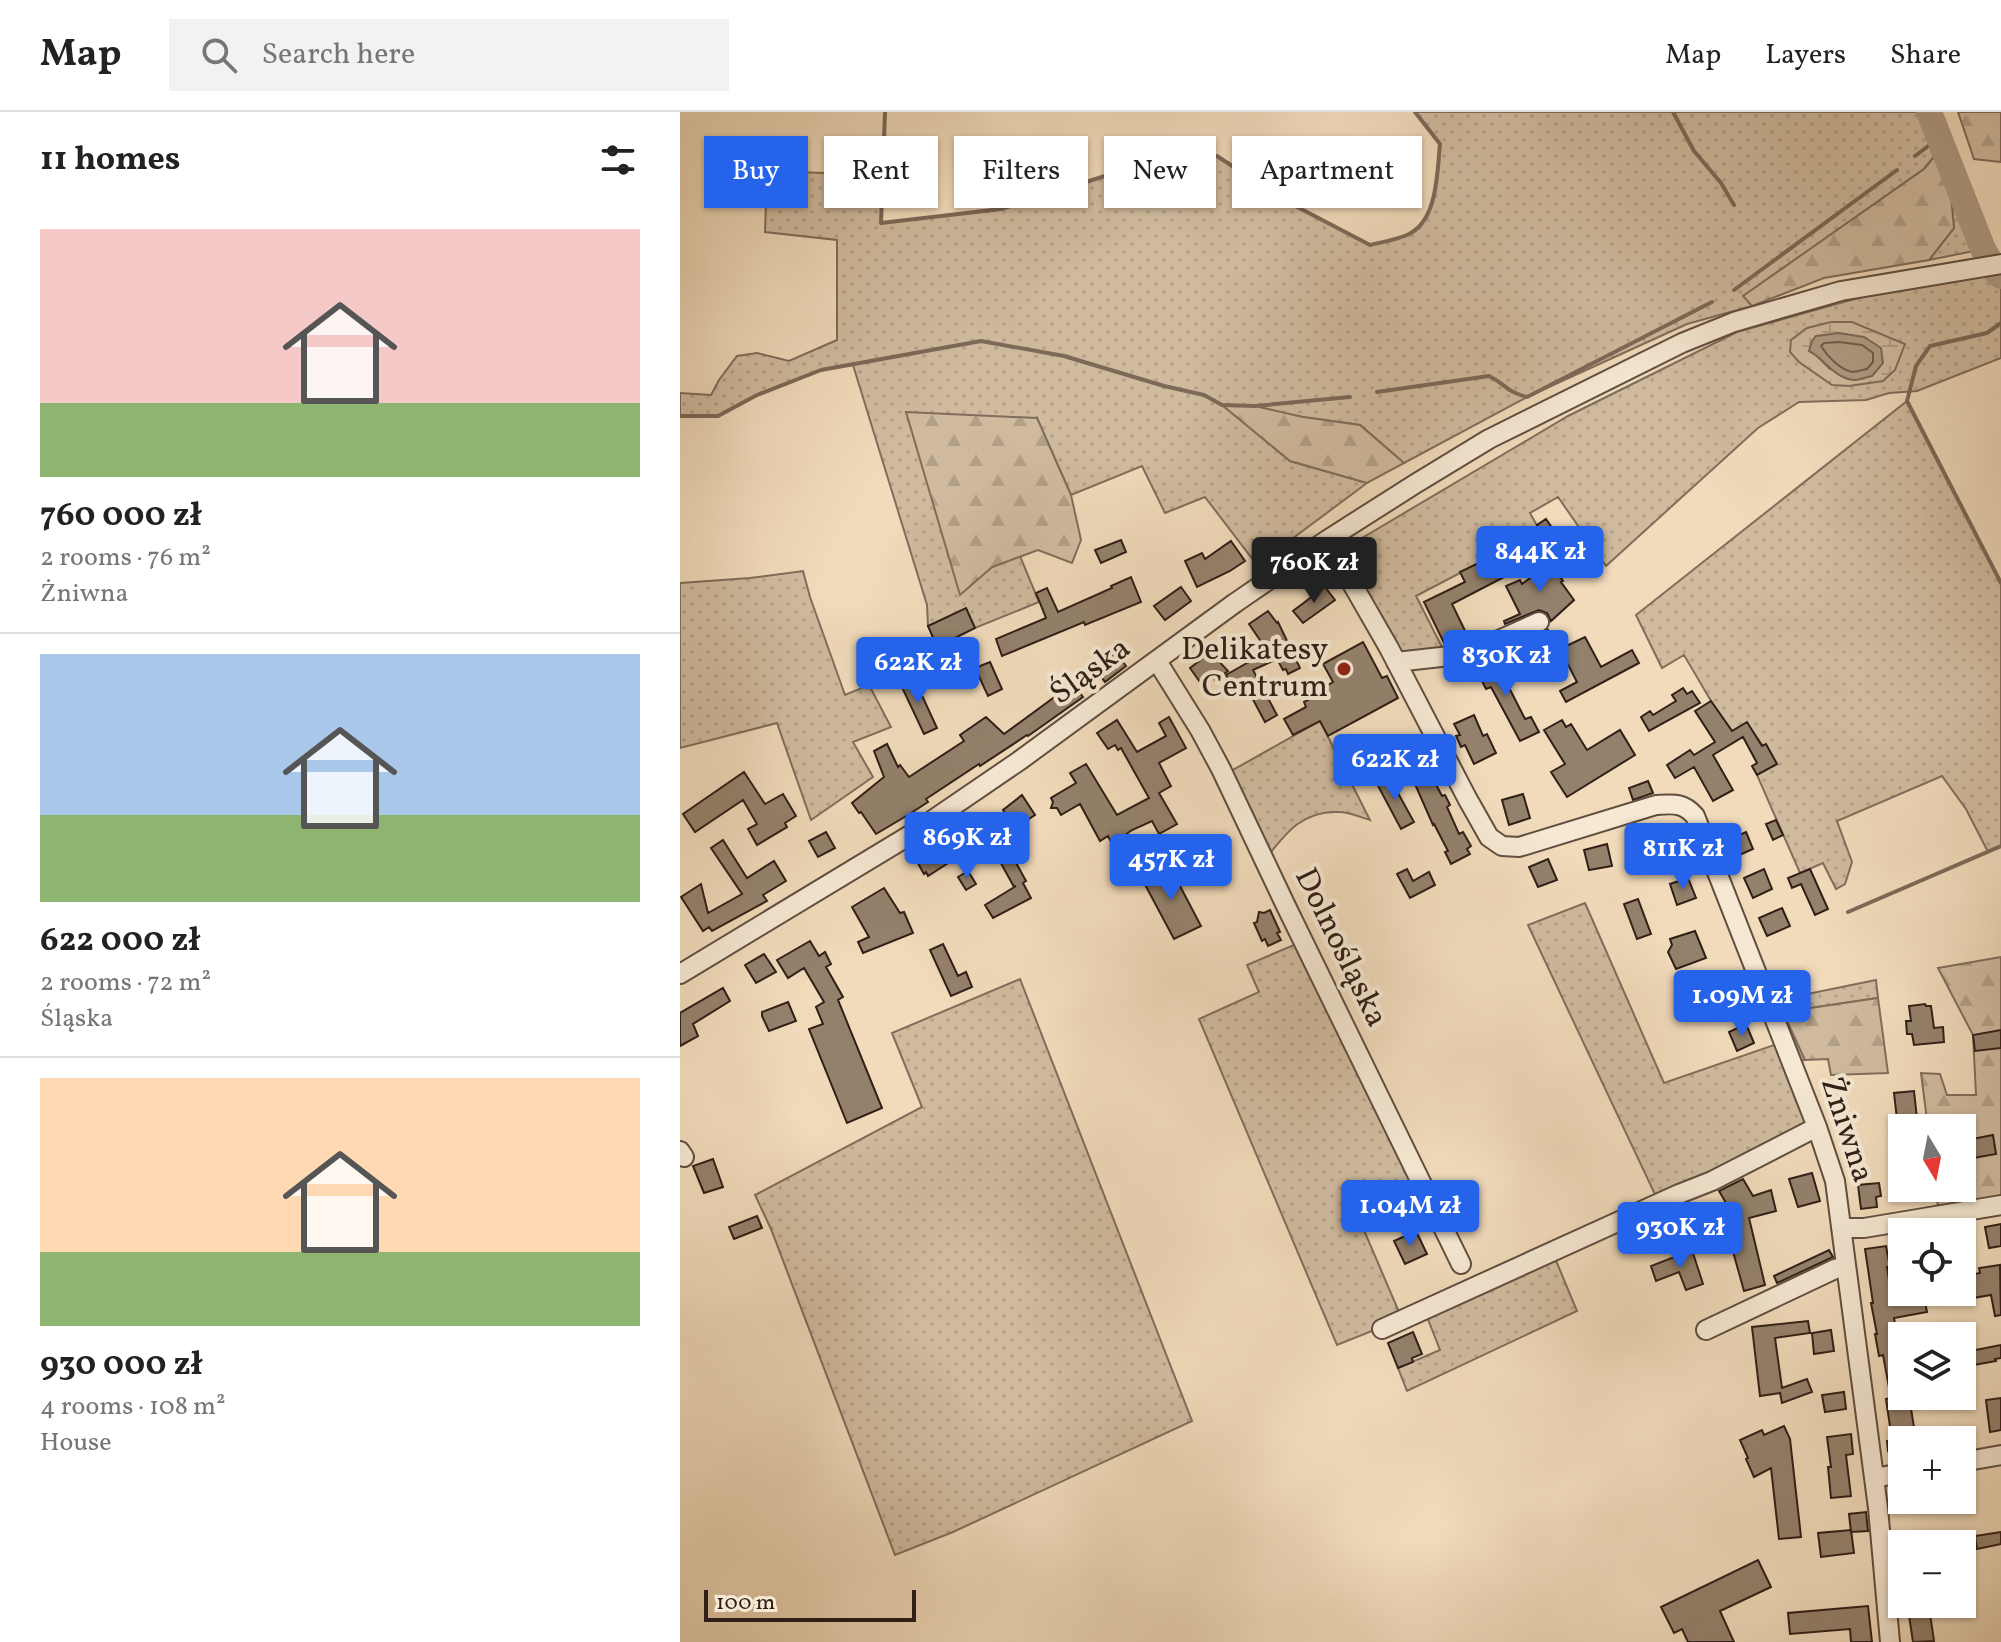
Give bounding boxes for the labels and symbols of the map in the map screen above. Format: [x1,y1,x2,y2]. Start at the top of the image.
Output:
pin: 844K zł [1466,526,1614,594]
pin: 760K zł [1240,537,1388,605]
street label: Śląska [1042,628,1140,716]
place label: Delikatesy Centrum [1181,629,1328,710]
pin: 830K zł [1432,630,1580,698]
pin: 622K zł [844,637,992,705]
marker: Delikatesy Centrum [1335,660,1353,678]
pin: 622K zł [1321,734,1469,802]
pin: 869K zł [893,812,1041,880]
pin: 811K zł [1609,823,1757,891]
pin: 457K zł [1097,834,1245,902]
street label: Dolnośląska [1283,861,1397,1035]
pin: 1.09M zł [1659,970,1825,1038]
street label: Żniwna [1808,1071,1884,1189]
north arrow [1888,1114,1976,1202]
pin: 1.04M zł [1327,1180,1493,1248]
pin: 930K zł [1606,1202,1754,1270]
scale bar [704,1586,916,1622]

